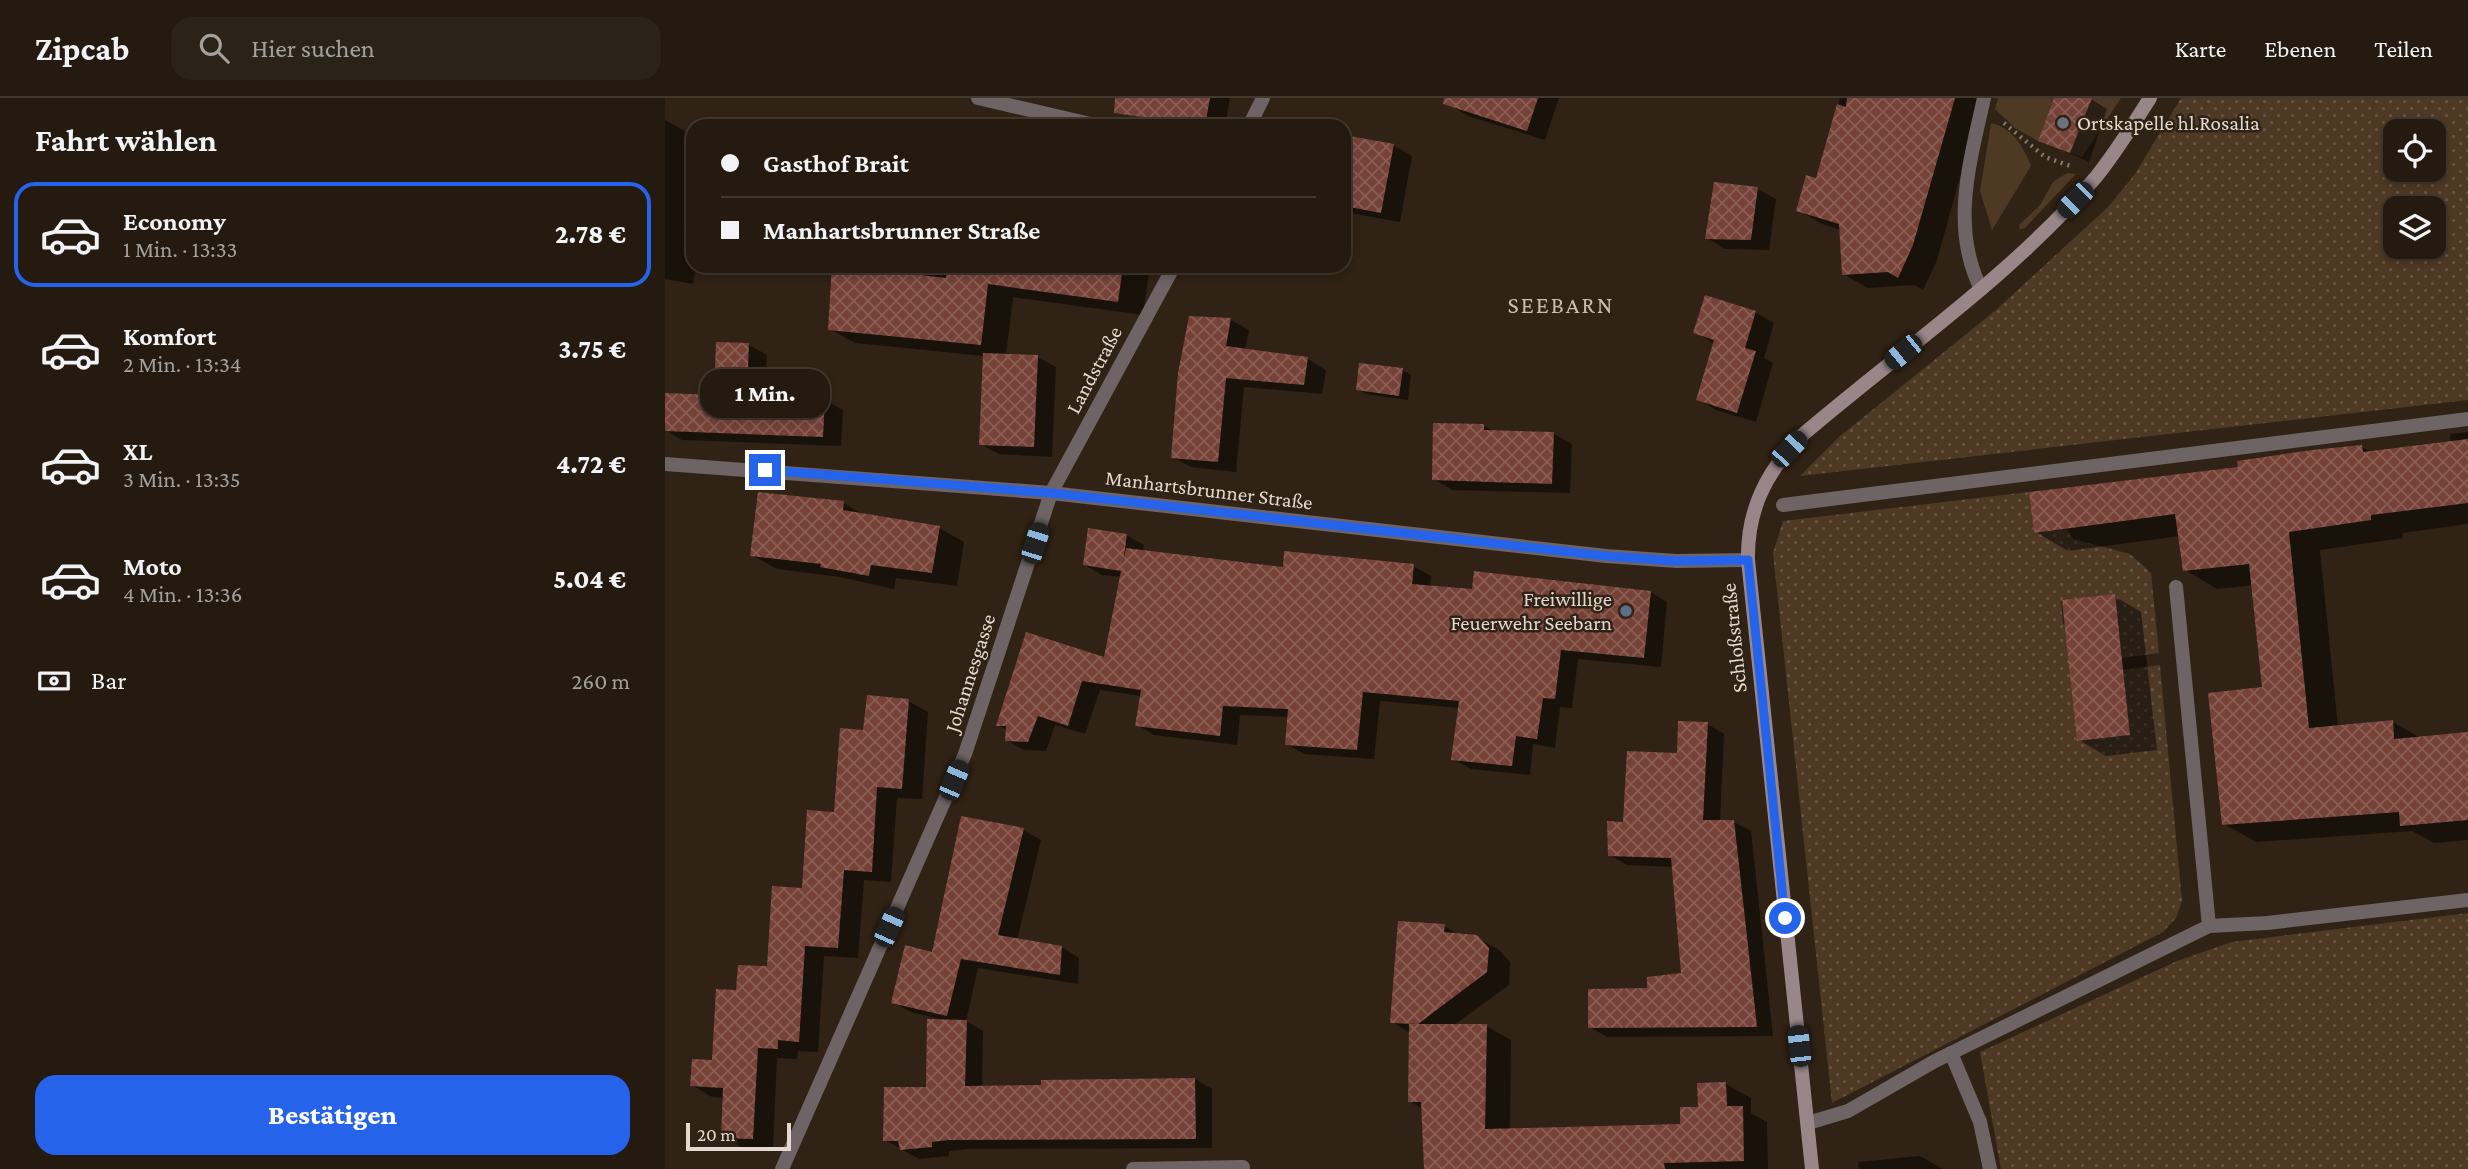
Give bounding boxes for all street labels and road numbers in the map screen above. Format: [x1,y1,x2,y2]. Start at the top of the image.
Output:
street label: Landstraße [1061,322,1127,418]
street label: Manhartsbrunner Straße [1104,465,1314,515]
street label: Schloßstraße [1716,582,1752,694]
street label: Johannesgasse [939,611,1000,737]

